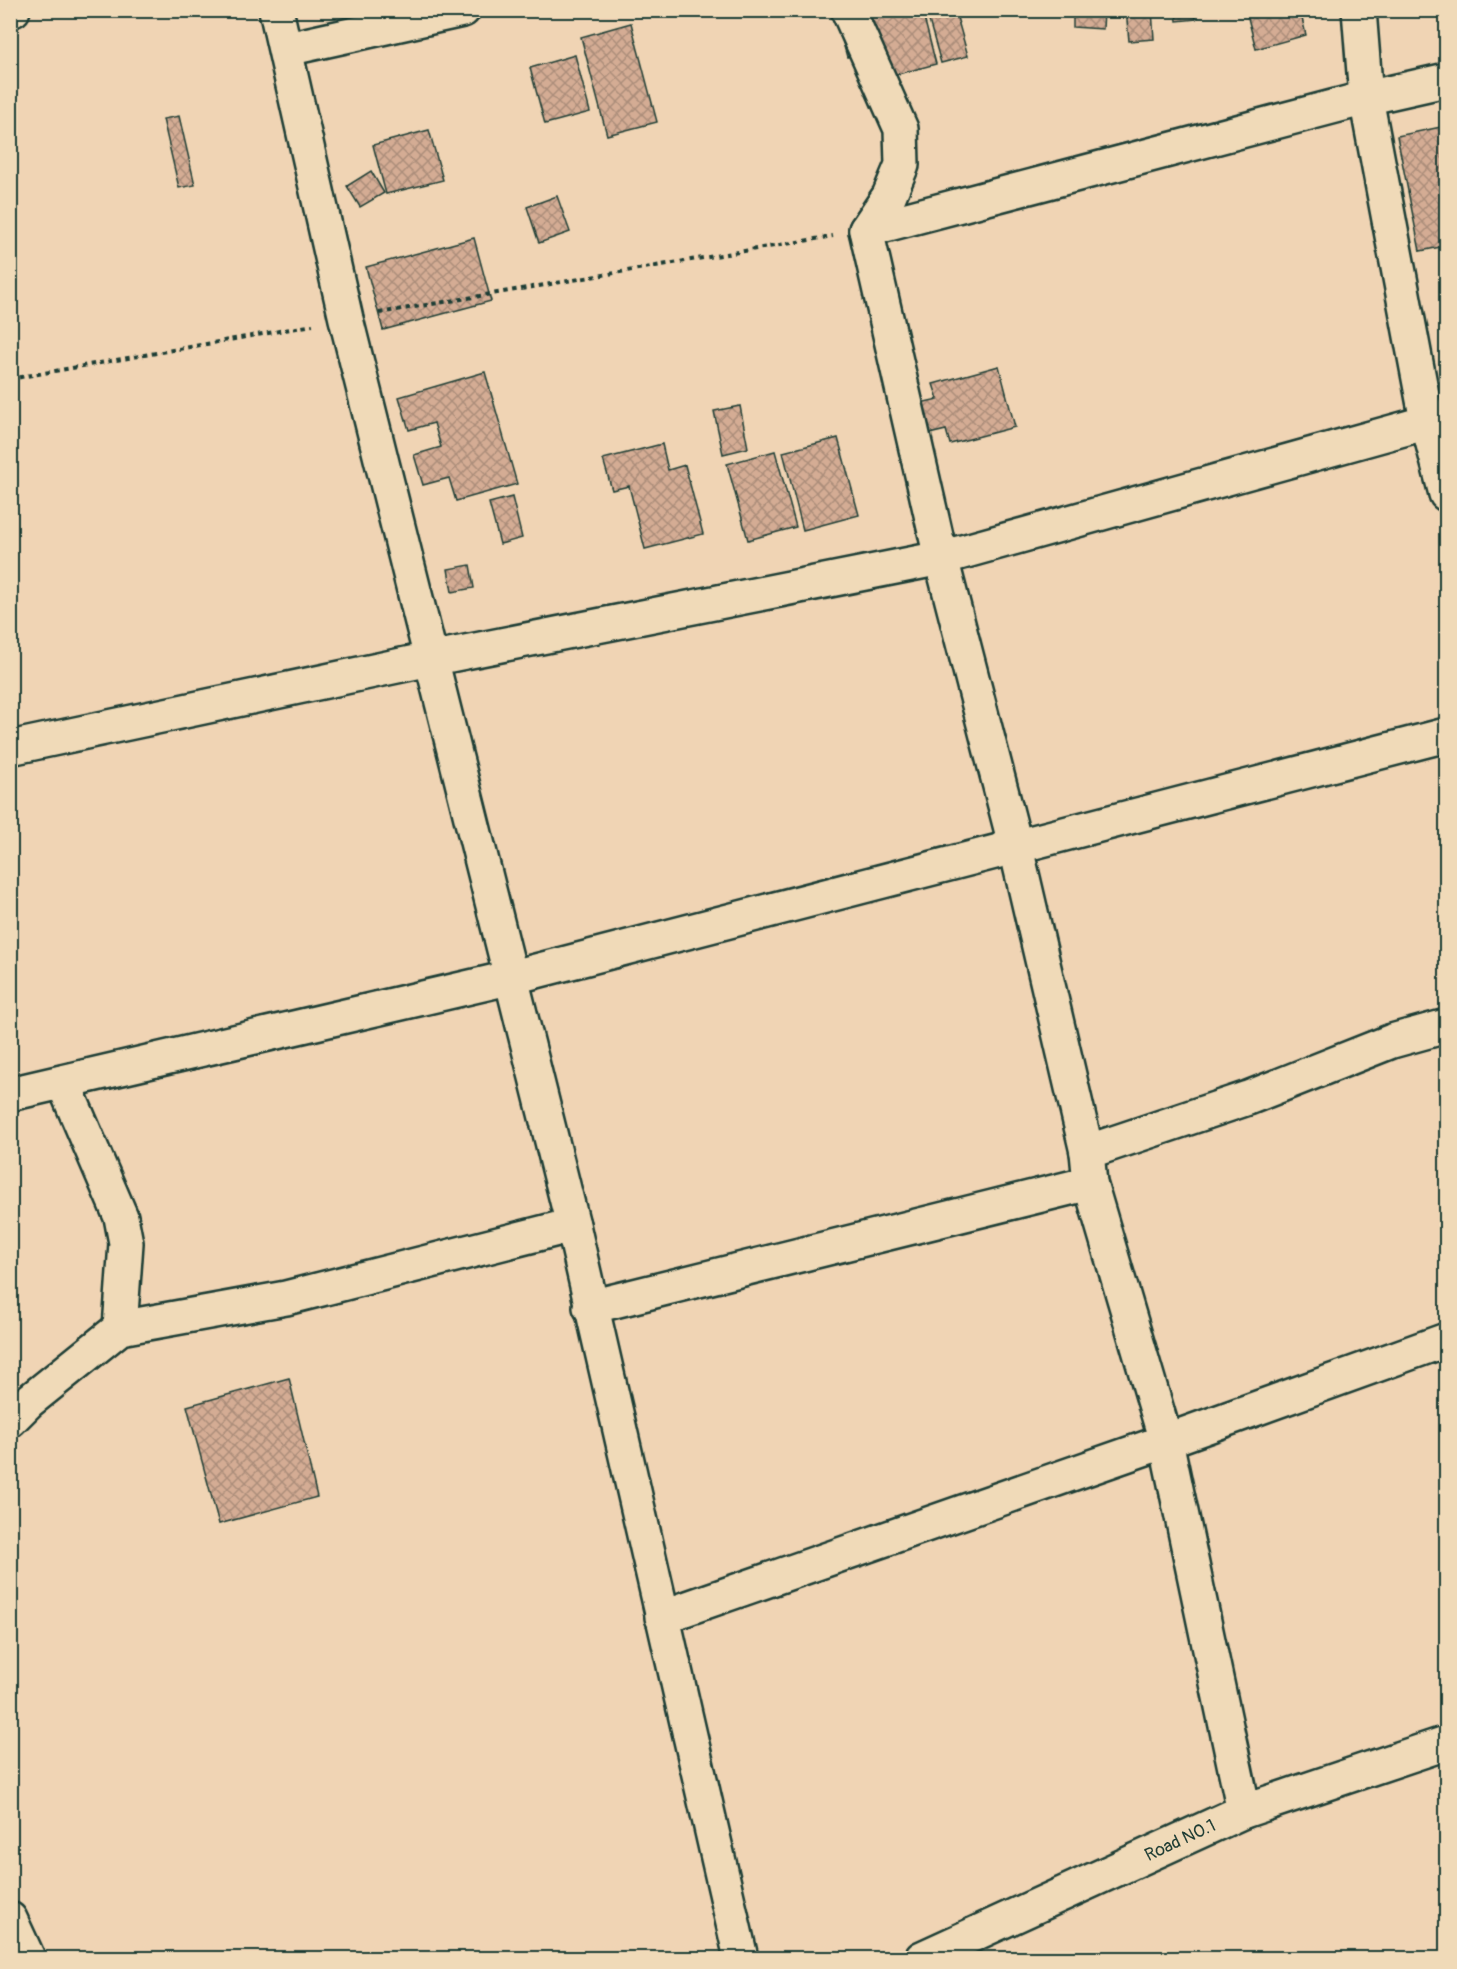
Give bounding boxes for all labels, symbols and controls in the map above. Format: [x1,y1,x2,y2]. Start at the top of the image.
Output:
street label: Road NO.1 [1141,1814,1219,1867]

